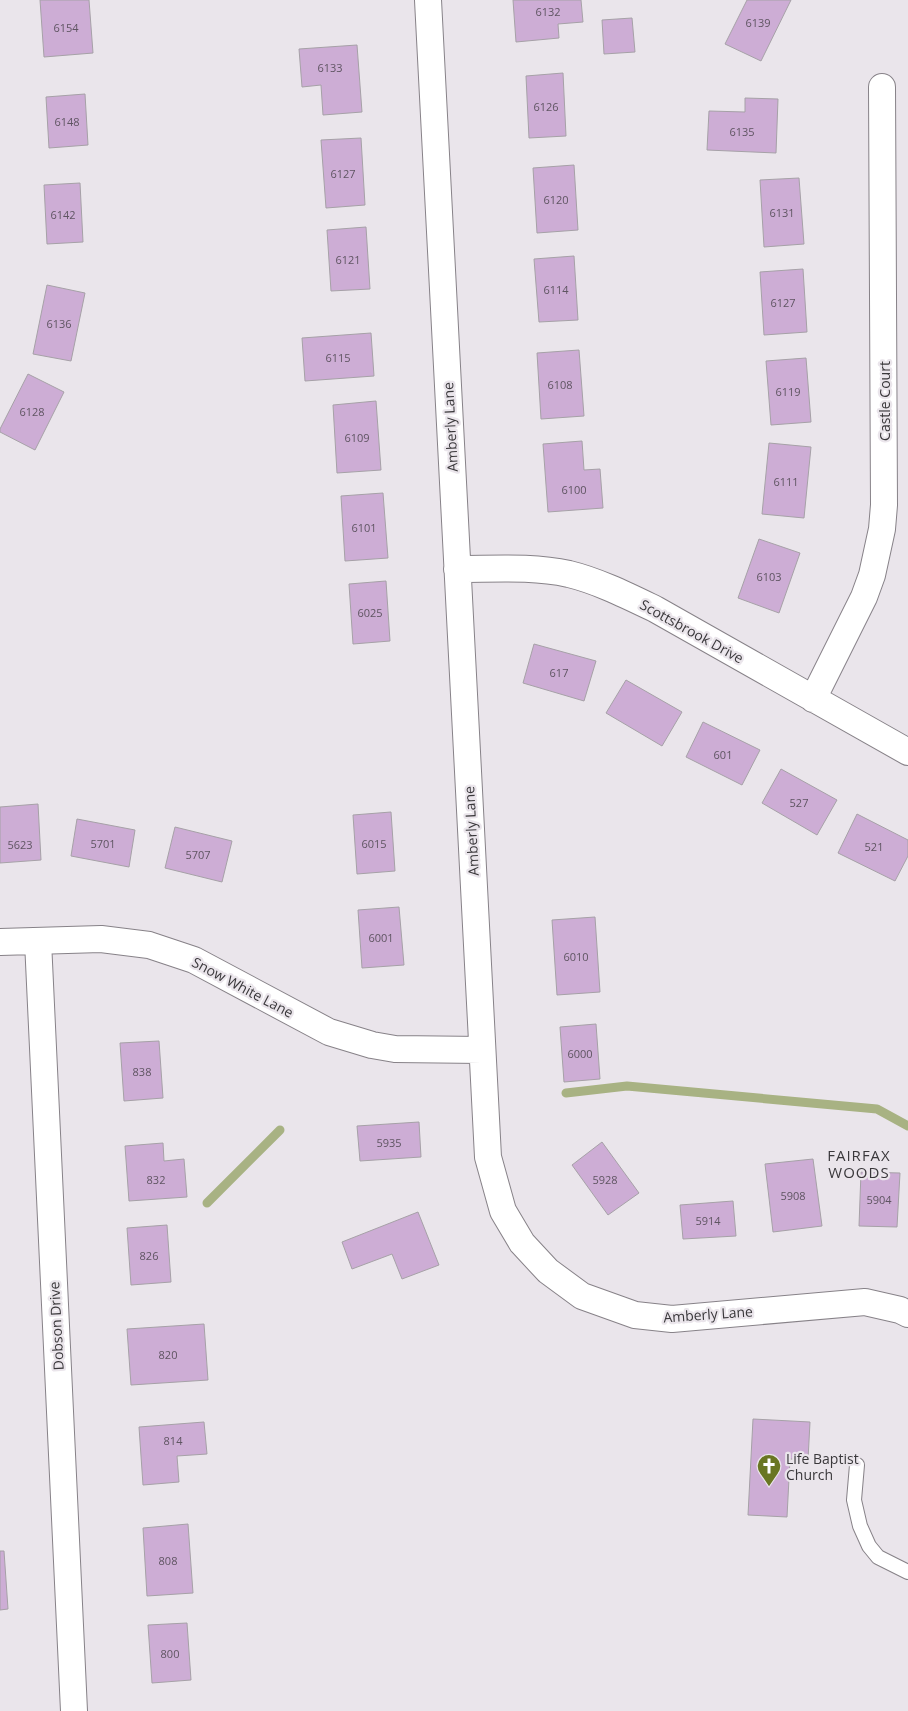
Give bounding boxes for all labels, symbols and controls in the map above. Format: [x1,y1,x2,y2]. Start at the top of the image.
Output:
house number: 6132 [535,4,561,19]
house number: 6139 [745,15,771,30]
house number: 6154 [53,20,79,35]
house number: 6133 [317,60,343,75]
house number: 6126 [533,99,559,114]
house number: 6148 [54,114,80,129]
house number: 6135 [729,124,755,139]
house number: 6127 [330,166,356,181]
house number: 6120 [543,192,569,207]
house number: 6131 [769,205,795,220]
house number: 6142 [50,207,76,222]
house number: 6121 [335,252,361,267]
house number: 6114 [543,282,569,297]
house number: 6127 [770,295,796,310]
house number: 6136 [46,316,72,331]
house number: 6115 [325,350,351,365]
street label: Castle Court [875,361,894,441]
house number: 6108 [547,377,573,392]
street label: Amberly Lane [438,382,462,472]
house number: 6119 [775,384,801,399]
house number: 6128 [19,404,45,419]
house number: 6109 [344,430,370,445]
house number: 6111 [773,474,799,489]
house number: 6100 [561,482,587,497]
house number: 6101 [351,520,377,535]
house number: 6103 [756,569,782,584]
street label: Scottsbrook Drive [637,595,747,667]
house number: 6025 [357,605,383,620]
house number: 617 [550,665,568,680]
house number: 601 [714,747,732,762]
street label: Amberly Lane [459,786,483,876]
house number: 527 [790,795,808,810]
house number: 5701 [90,836,116,851]
house number: 6015 [361,836,387,851]
house number: 5623 [7,837,33,852]
house number: 521 [865,839,883,854]
house number: 5707 [185,847,211,862]
house number: 6001 [368,930,394,945]
house number: 6010 [563,949,589,964]
street label: Snow White Lane [189,952,297,1022]
house number: 6000 [567,1046,593,1061]
house number: 838 [133,1064,151,1079]
house number: 5935 [376,1135,402,1150]
district label: FAIRFAX WOODS [827,1145,891,1182]
house number: 832 [147,1172,165,1187]
house number: 5928 [592,1172,618,1187]
house number: 5908 [780,1188,806,1203]
house number: 5904 [866,1192,892,1207]
house number: 5914 [695,1213,721,1228]
house number: 826 [140,1248,158,1263]
street label: Dobson Drive [44,1281,68,1371]
street label: Amberly Lane [663,1301,754,1327]
house number: 820 [159,1347,177,1362]
house number: 814 [164,1433,183,1448]
place label: Life Baptist Church [786,1449,859,1484]
church icon: Life Baptist Church [756,1453,782,1487]
house number: 808 [159,1553,177,1568]
house number: 800 [161,1646,179,1661]

